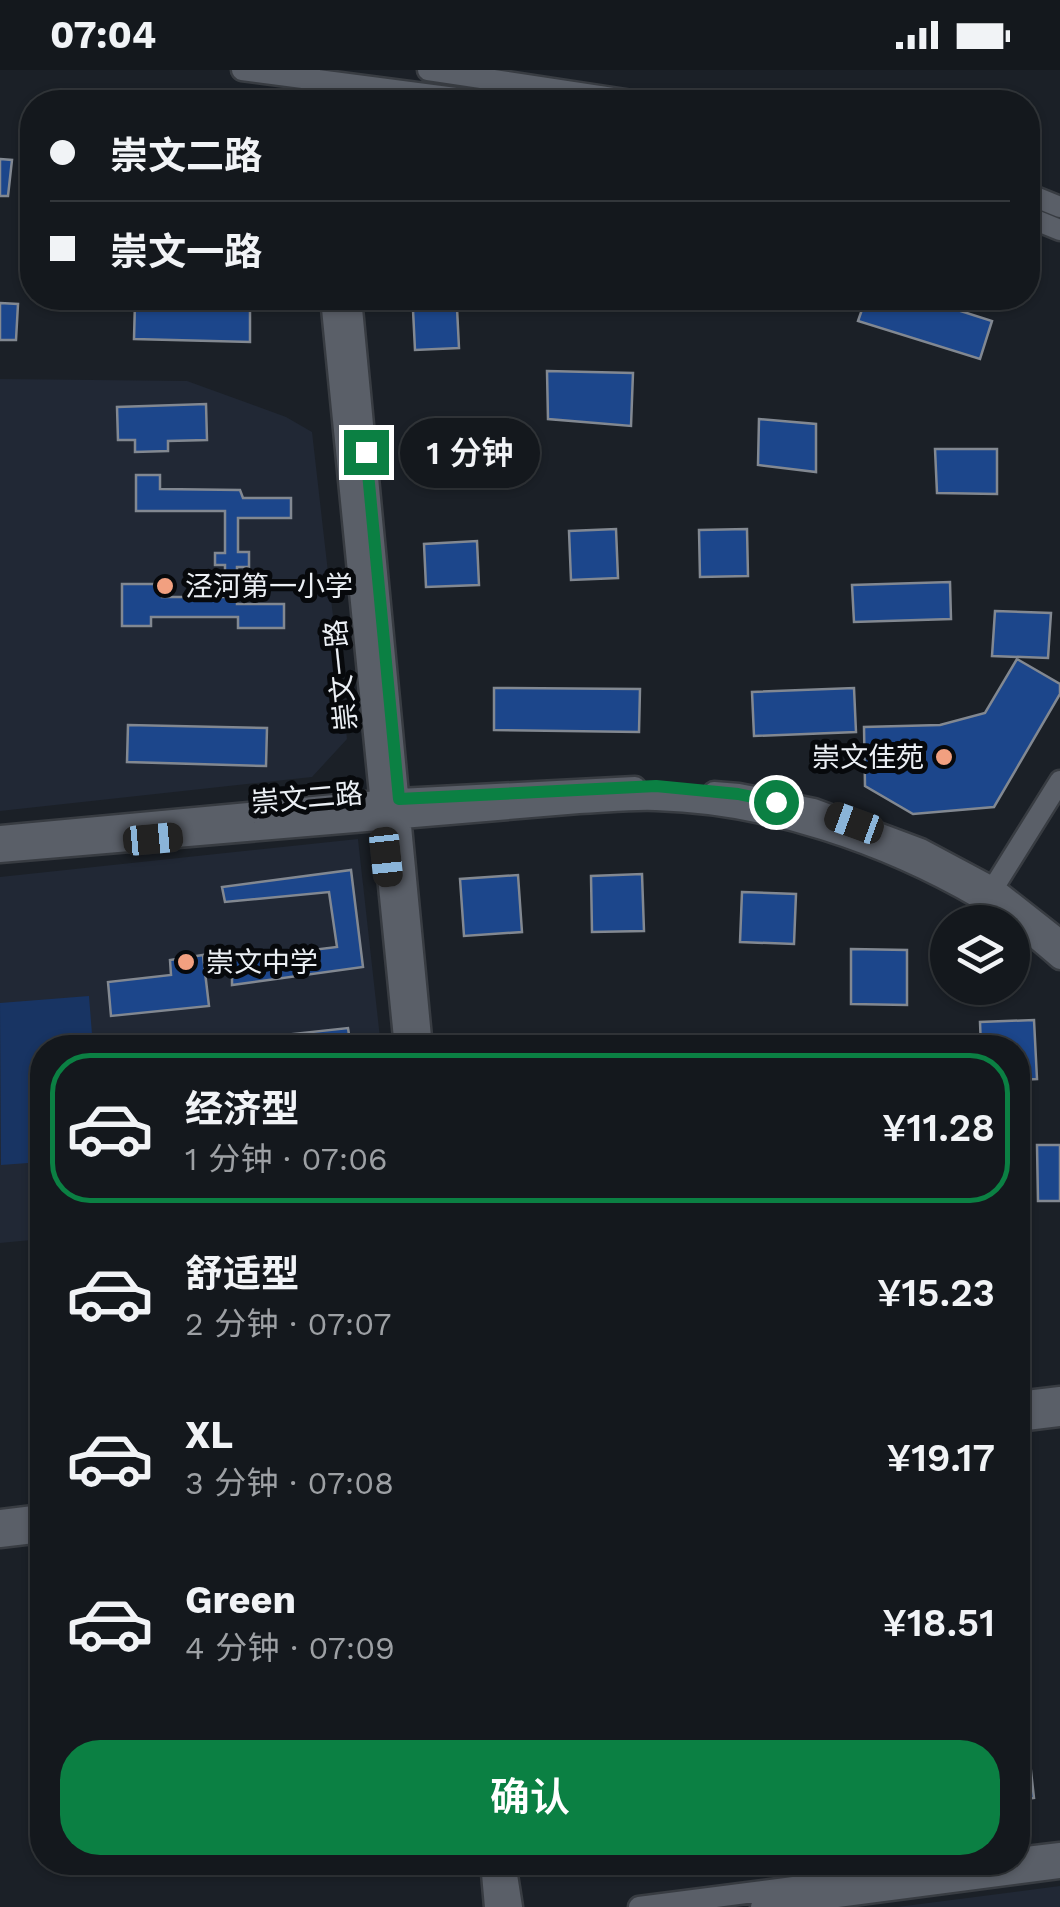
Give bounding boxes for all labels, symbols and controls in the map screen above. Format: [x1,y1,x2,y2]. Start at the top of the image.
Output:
text: 07:04 [50,13,156,57]
text: 崇文二路 [110,134,262,178]
text: 崇文一路 [110,230,262,274]
callout: 1 分钟 [401,417,541,487]
route end [344,430,389,475]
text: 1 分钟 [426,434,514,472]
place label: 泾河第一小学 [185,570,353,603]
marker: 泾河第一小学 [154,575,176,597]
street label: 崇文一路 [319,618,363,732]
place label: 崇文佳苑 [812,741,924,774]
marker: 崇文佳苑 [933,746,955,768]
street label: 崇文二路 [250,777,364,819]
route start [754,780,799,825]
car [821,799,887,847]
car [122,821,184,857]
car [368,826,404,888]
map controls [930,905,1030,1005]
button: layers [930,905,1030,1005]
place label: 崇文中学 [206,946,318,979]
marker: 崇文中学 [175,951,197,973]
icon: car [65,1083,155,1173]
text: 经济型 [185,1087,299,1131]
text: ¥11.28 [882,1106,995,1150]
text: 1 分钟 · 07:06 [185,1140,388,1178]
icon: car [65,1248,155,1338]
text: 舒适型 [185,1252,299,1296]
text: ¥15.23 [877,1271,995,1315]
text: 2 分钟 · 07:07 [185,1305,392,1343]
icon: car [65,1413,155,1503]
text: XL [185,1413,233,1457]
text: ¥19.17 [887,1436,995,1480]
text: 3 分钟 · 07:08 [185,1464,394,1502]
icon: car [65,1578,155,1668]
text: Green [185,1578,296,1622]
text: ¥18.51 [882,1601,995,1645]
text: 4 分钟 · 07:09 [185,1629,395,1667]
button: 确认 [60,1740,1000,1855]

